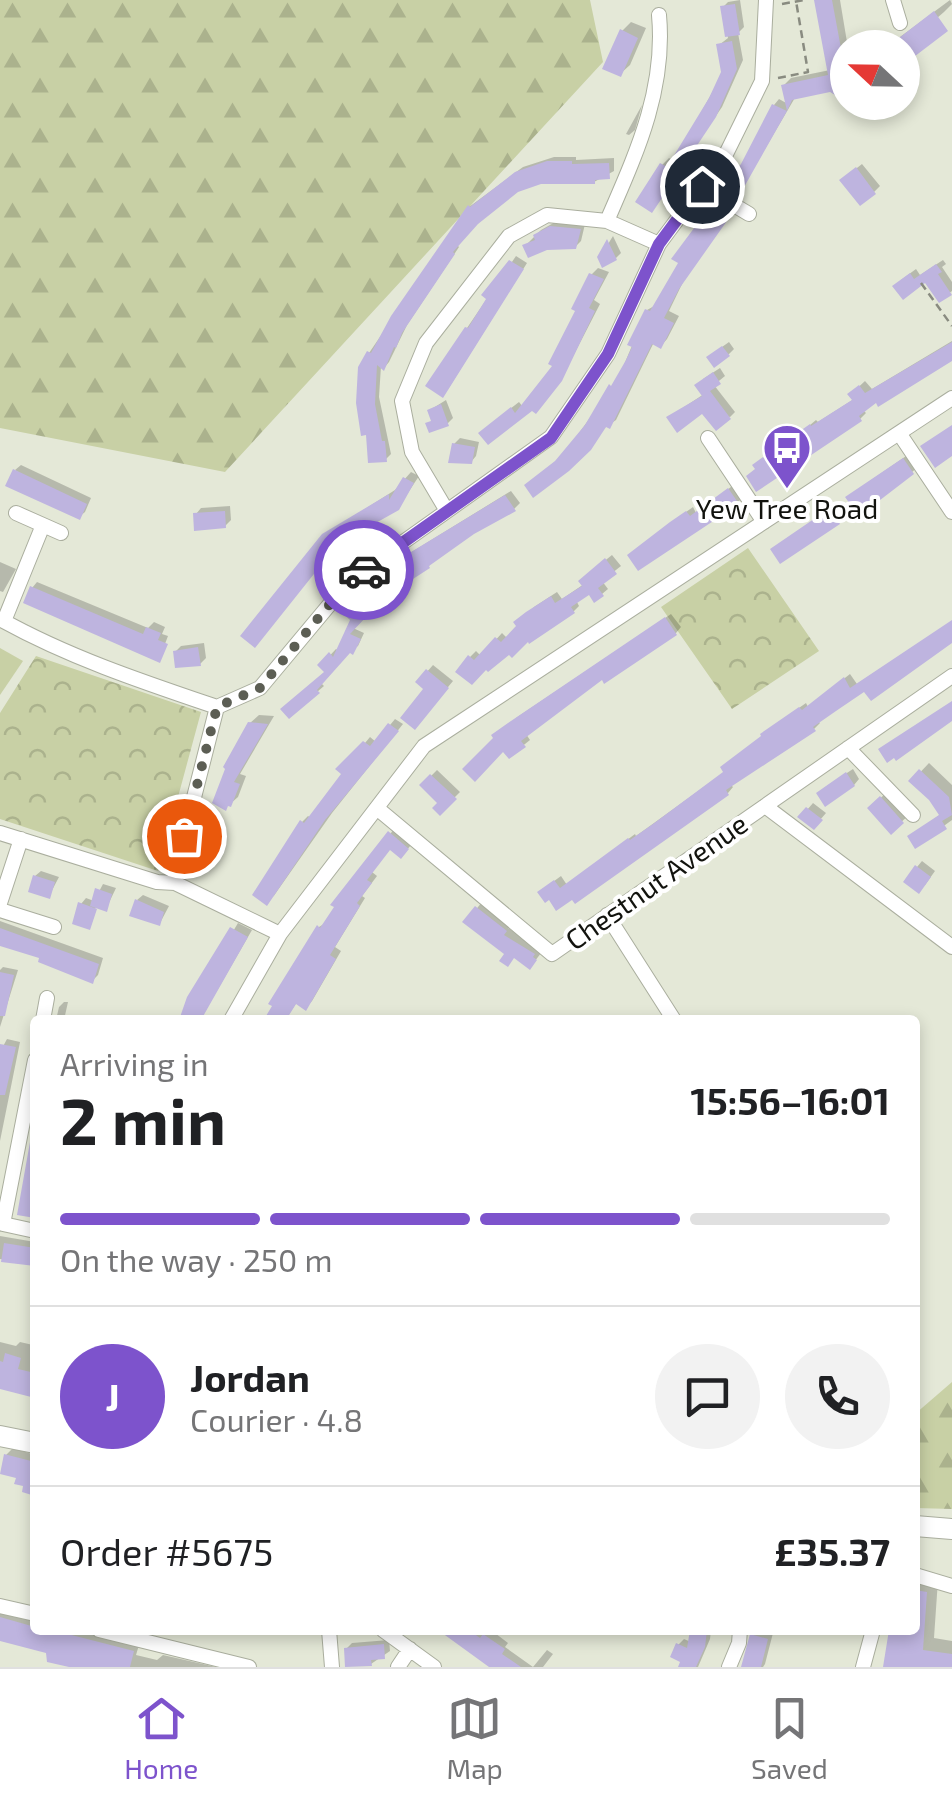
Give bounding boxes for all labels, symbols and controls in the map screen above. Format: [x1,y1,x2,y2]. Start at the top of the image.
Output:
north arrow [830,30,920,120]
map controls [830,30,920,120]
pin [660,144,745,229]
icon: home [675,159,730,214]
bus stop icon: Yew Tree Road [761,422,813,490]
place label: Yew Tree Road [696,491,878,525]
courier [314,520,414,620]
icon: car [337,543,392,598]
pin [142,794,227,879]
street label: Chestnut Avenue [558,806,754,956]
icon: bag [157,809,212,864]
text: Arriving in [60,1044,209,1082]
text: 15:56–16:01 [690,1077,890,1123]
text: 2 min [60,1080,226,1158]
text: On the way · 250 m [60,1240,332,1278]
button: chat [655,1344,760,1449]
button: phone [785,1344,890,1449]
text: Jordan [190,1354,310,1400]
text: J [105,1373,120,1419]
text: Courier · 4.8 [190,1400,363,1438]
text: Order #5675 [60,1528,273,1574]
text: £35.37 [774,1528,890,1574]
tab: Home [124,1691,198,1785]
tab: Map [447,1691,503,1785]
tab: Saved [751,1691,828,1785]

